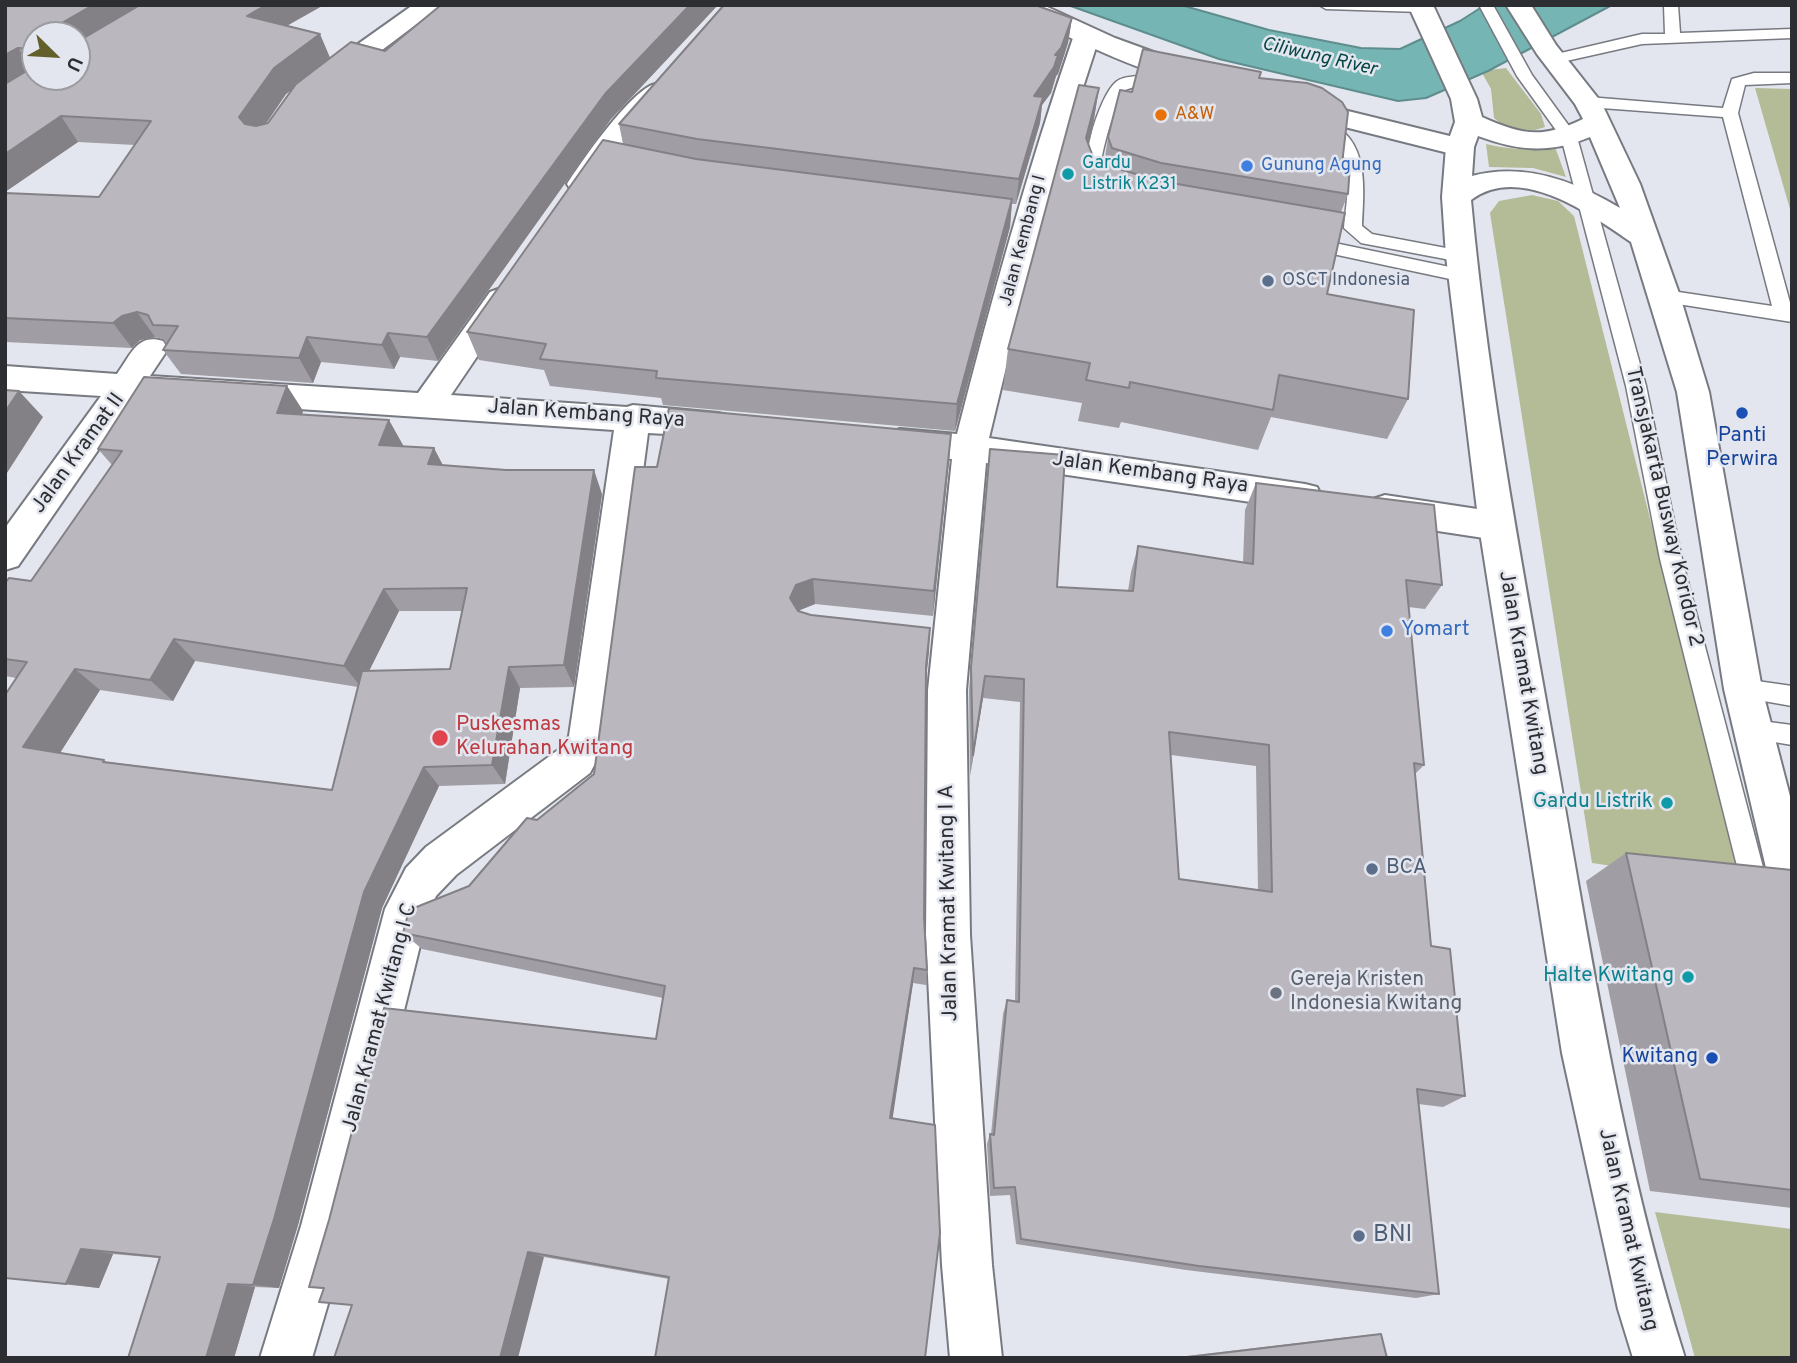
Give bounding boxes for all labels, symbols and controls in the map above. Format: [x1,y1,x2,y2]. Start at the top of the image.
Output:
north arrow [21,21,91,91]
water label: Ciliwung River [1259,34,1379,82]
text: U [60,53,87,75]
place label: A&W [1175,104,1214,126]
marker: A&W [1153,107,1169,123]
place label: Gardu Listrik K231 [1082,153,1177,196]
place label: Gunung Agung [1261,155,1382,177]
marker: Gunung Agung [1239,158,1255,174]
marker: Gardu Listrik K231 [1060,166,1076,182]
street label: Jalan Kembang I [996,173,1052,309]
place label: OSCT Indonesia [1282,270,1410,292]
marker: OSCT Indonesia [1260,273,1276,289]
street label: Transjakarta Busway Koridor 2 [1619,365,1707,649]
street label: Jalan Kramat II [27,389,131,519]
street label: Jalan Kembang Raya [487,396,685,434]
marker: Panti Perwira [1734,405,1750,421]
place label: Panti Perwira [1706,424,1778,474]
street label: Jalan Kembang Raya [1050,448,1250,500]
street label: Jalan Kramat Kwitang [1492,569,1552,777]
place label: Yomart [1401,618,1470,644]
marker: Yomart [1379,623,1395,639]
place label: Puskesmas Kelurahan Kwitang [456,713,633,763]
marker: Puskesmas Kelurahan Kwitang [430,728,450,748]
street label: Jalan Kramat Kwitang I A [935,784,965,1022]
place label: Gardu Listrik [1533,790,1653,816]
marker: Gardu Listrik [1659,795,1675,811]
place label: BCA [1386,856,1427,882]
marker: BCA [1364,861,1380,877]
street label: Jalan Kramat Kwitang I C [338,901,424,1135]
place label: Halte Kwitang [1543,964,1674,990]
place label: Gereja Kristen Indonesia Kwitang [1290,968,1462,1018]
marker: Halte Kwitang [1680,969,1696,985]
marker: Gereja Kristen Indonesia Kwitang [1268,985,1284,1001]
place label: Kwitang [1622,1045,1698,1071]
marker: Kwitang [1704,1050,1720,1066]
street label: Jalan Kramat Kwitang [1591,1126,1663,1334]
place label: BNI [1373,1222,1412,1250]
marker: BNI [1351,1228,1367,1244]

